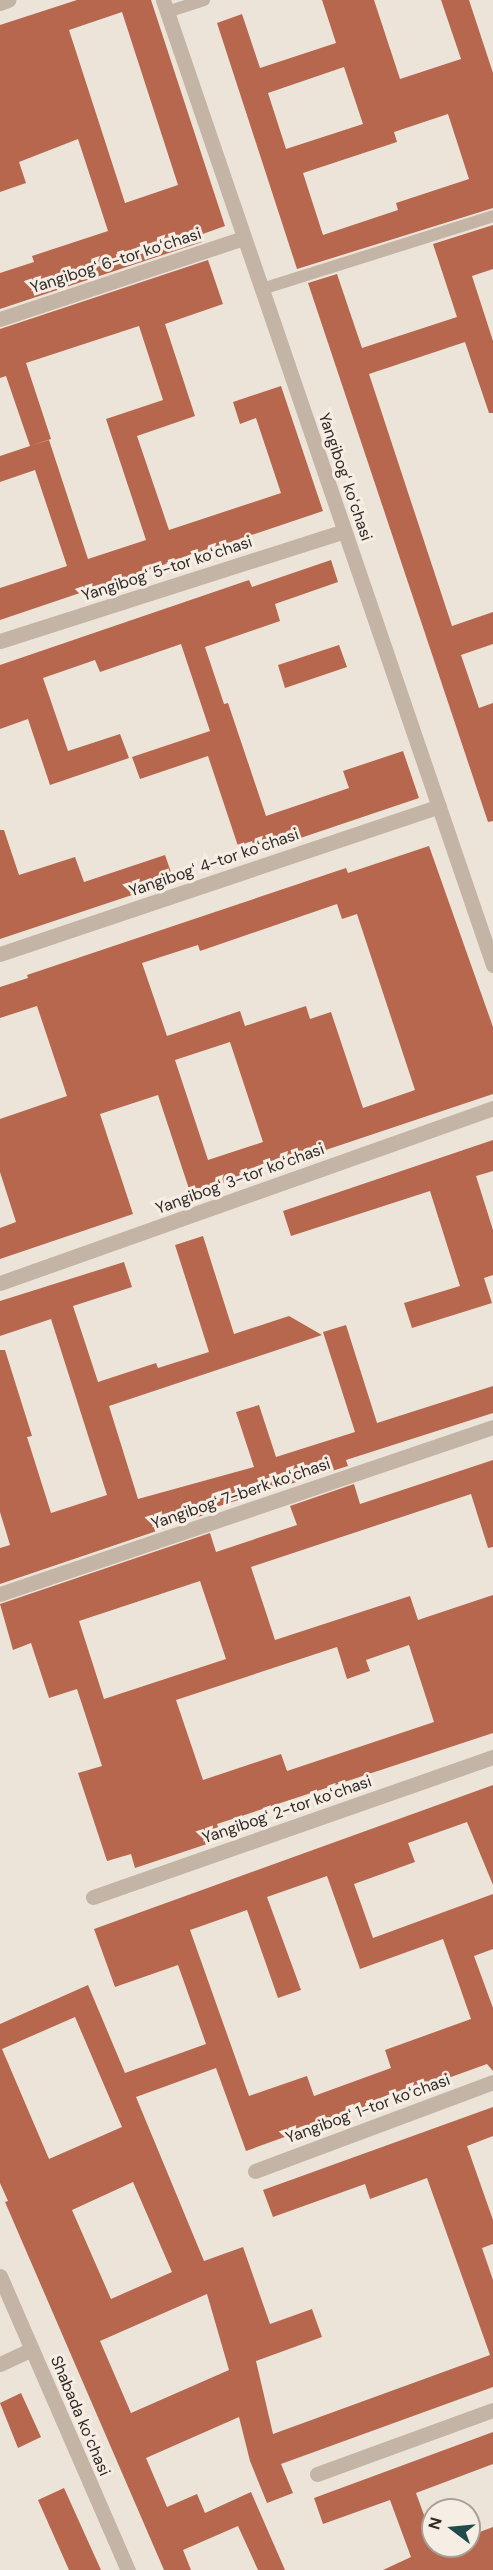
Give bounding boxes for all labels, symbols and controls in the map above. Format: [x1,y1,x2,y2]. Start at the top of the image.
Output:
street label: Yangibogʻ 6-tor koʻchasi [28,224,204,298]
street label: Yangibogʻ koʻchasi [314,410,376,544]
street label: Yangibogʻ 5-tor koʻchasi [79,532,255,606]
street label: Yangibogʻ 4-tor koʻchasi [127,825,301,901]
street label: Yangibogʻ 3-tor koʻchasi [153,1140,327,1218]
street label: Yangibogʻ 7-berk koʻchasi [149,1454,333,1534]
street label: Yangibogʻ 2-tor koʻchasi [200,1772,374,1848]
street label: Yangibogʻ 1-tor koʻchasi [283,2070,453,2148]
street label: Shabada koʻchasi [46,2353,114,2479]
north arrow [421,2498,481,2558]
text: N [423,2515,447,2532]

